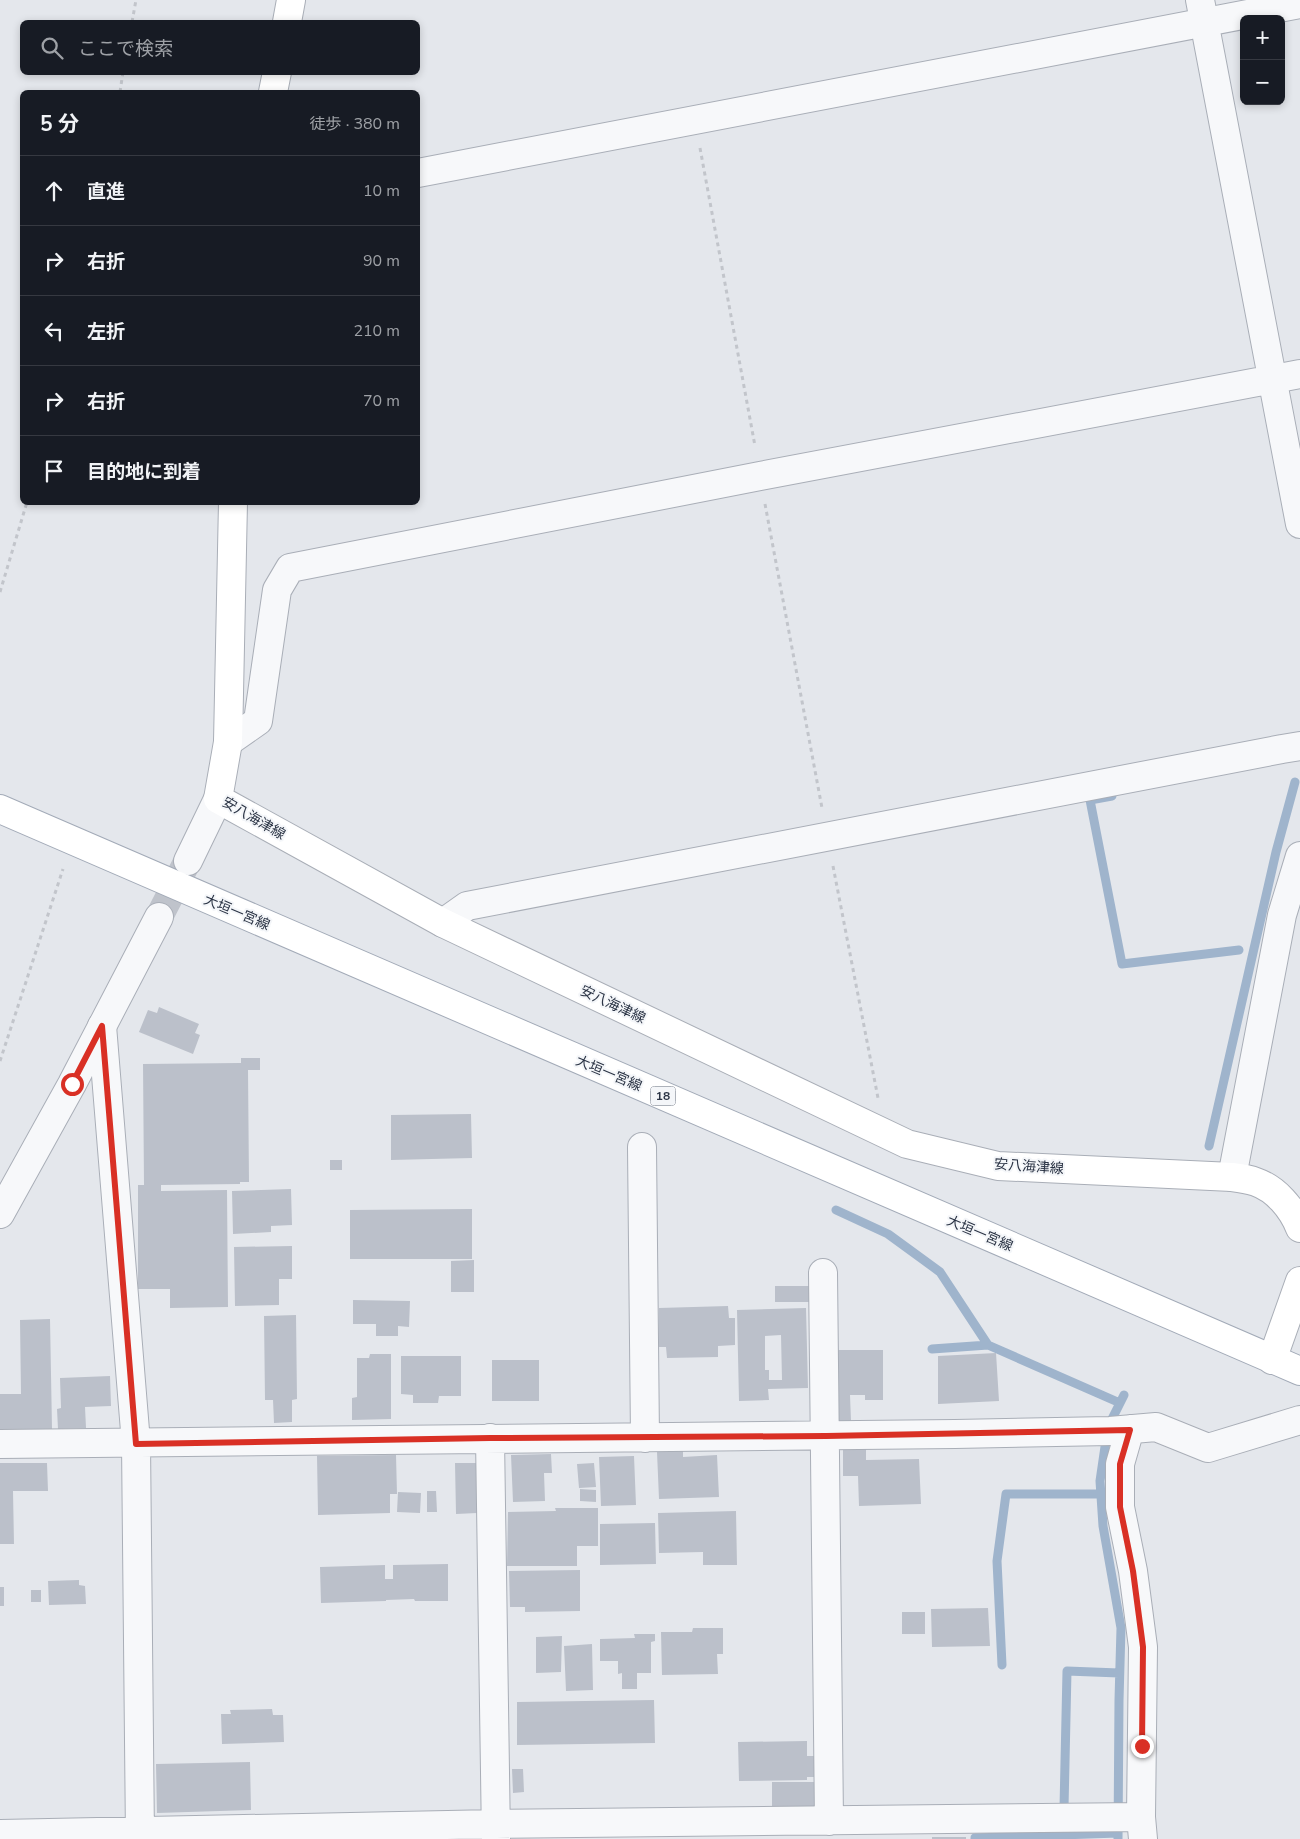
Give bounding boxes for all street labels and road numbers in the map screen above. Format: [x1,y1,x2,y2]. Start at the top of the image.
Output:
street label: 安八海津線 [219,793,289,844]
street label: 大垣一宮線 [201,890,273,935]
street label: 安八海津線 [577,981,649,1028]
street label: 大垣一宮線 [573,1051,645,1096]
road number: 18 [650,1086,676,1106]
street label: 安八海津線 [993,1155,1065,1178]
street label: 大垣一宮線 [944,1211,1016,1256]

